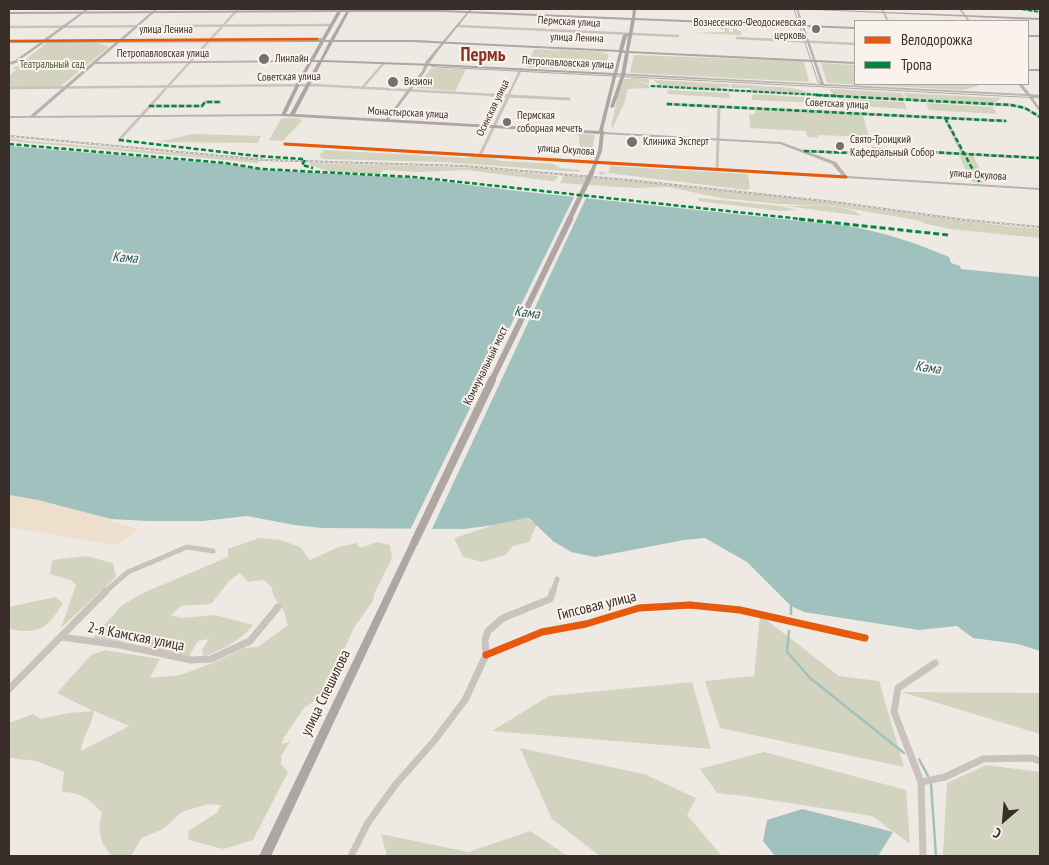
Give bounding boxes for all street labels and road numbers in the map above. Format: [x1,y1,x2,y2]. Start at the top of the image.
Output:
street label: Пермская улица [537,14,601,30]
street label: улица Ленина [139,23,193,37]
street label: улица Ленина [550,30,604,46]
street label: Петропавловская улица [117,47,209,61]
street label: Петропавловская улица [522,54,614,72]
street label: Советская улица [257,70,321,84]
street label: Осинская улица [474,78,512,138]
street label: Советская улица [805,96,869,112]
street label: Монастырская улица [367,104,449,122]
street label: улица Окулова [537,141,595,159]
street label: улица Окулова [949,166,1007,184]
street label: Коммунальный мост [461,324,511,408]
street label: Гипсовая улица [556,588,638,624]
street label: 2-я Камская улица [86,619,186,655]
street label: улица Спешилова [297,647,355,739]

